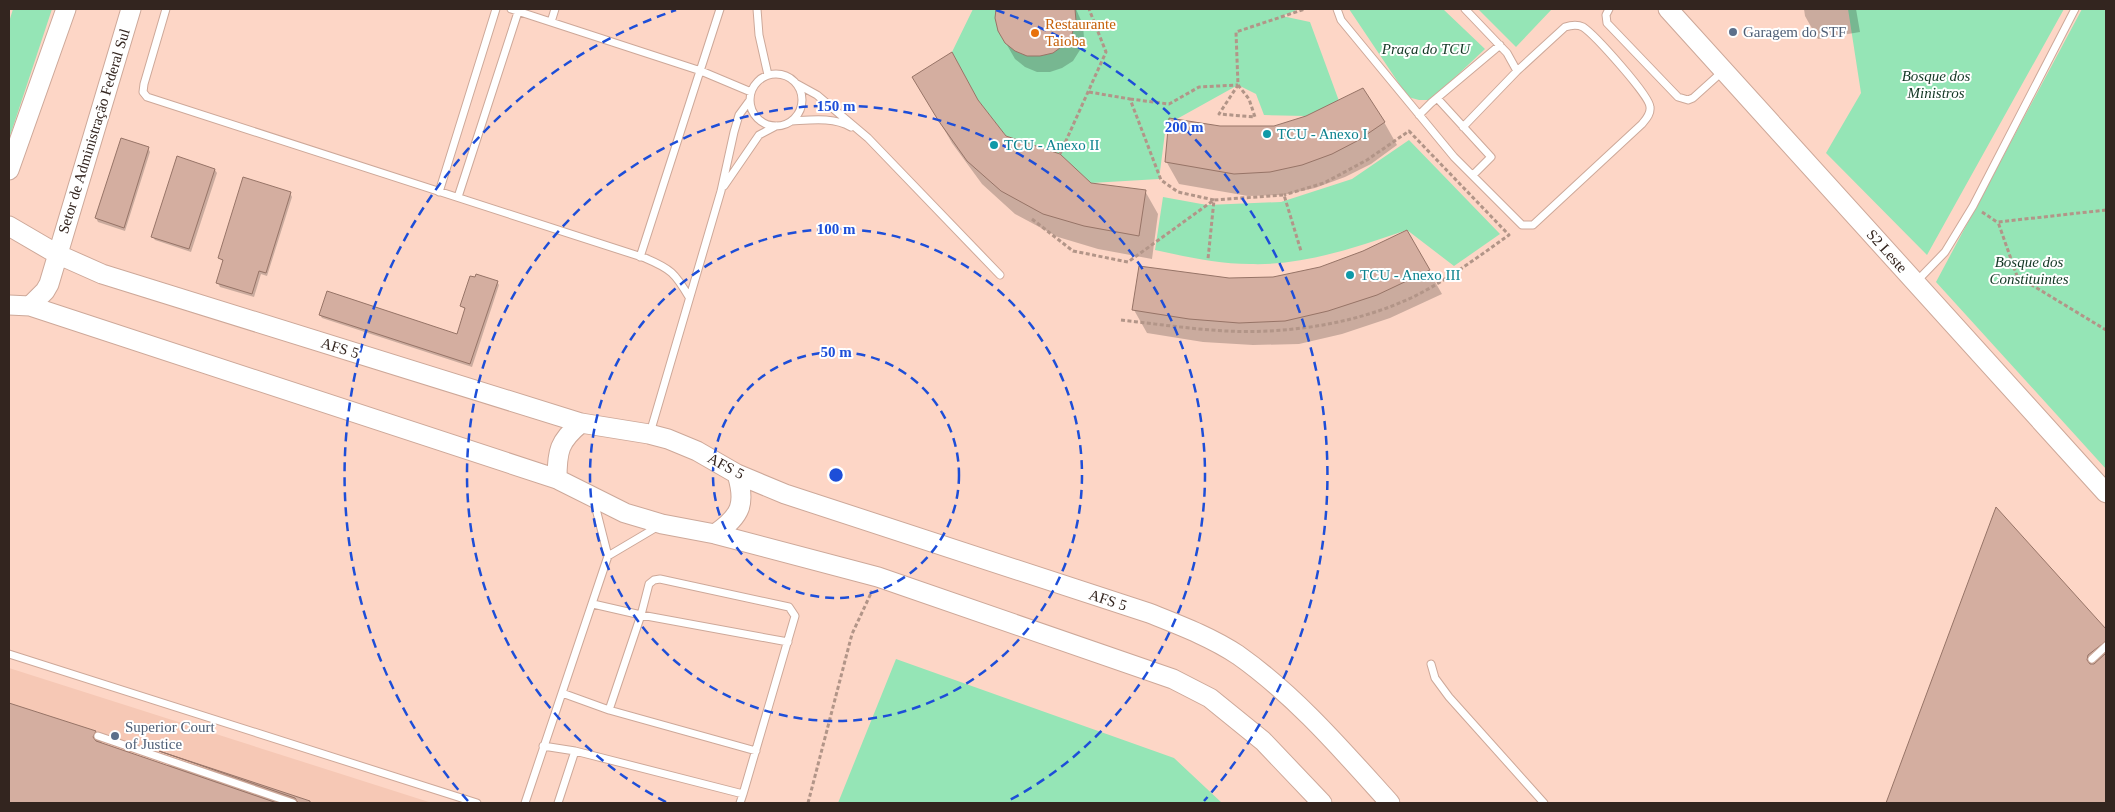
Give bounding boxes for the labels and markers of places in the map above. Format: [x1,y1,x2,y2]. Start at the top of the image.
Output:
place label: Restaurante Taioba [1045,16,1116,49]
place label: Garagem do STF [1743,24,1846,40]
marker: Garagem do STF [1727,26,1739,38]
marker: Restaurante Taioba [1029,27,1041,39]
place label: TCU - Anexo I [1277,126,1367,142]
marker: TCU - Anexo I [1261,128,1273,140]
place label: TCU - Anexo II [1004,137,1099,153]
marker: TCU - Anexo II [988,139,1000,151]
place label: TCU - Anexo III [1360,267,1460,283]
marker: TCU - Anexo III [1344,269,1356,281]
centre of rings [827,466,845,484]
place label: Superior Court of Justice [125,719,215,752]
marker: Superior Court of Justice [109,730,121,742]

